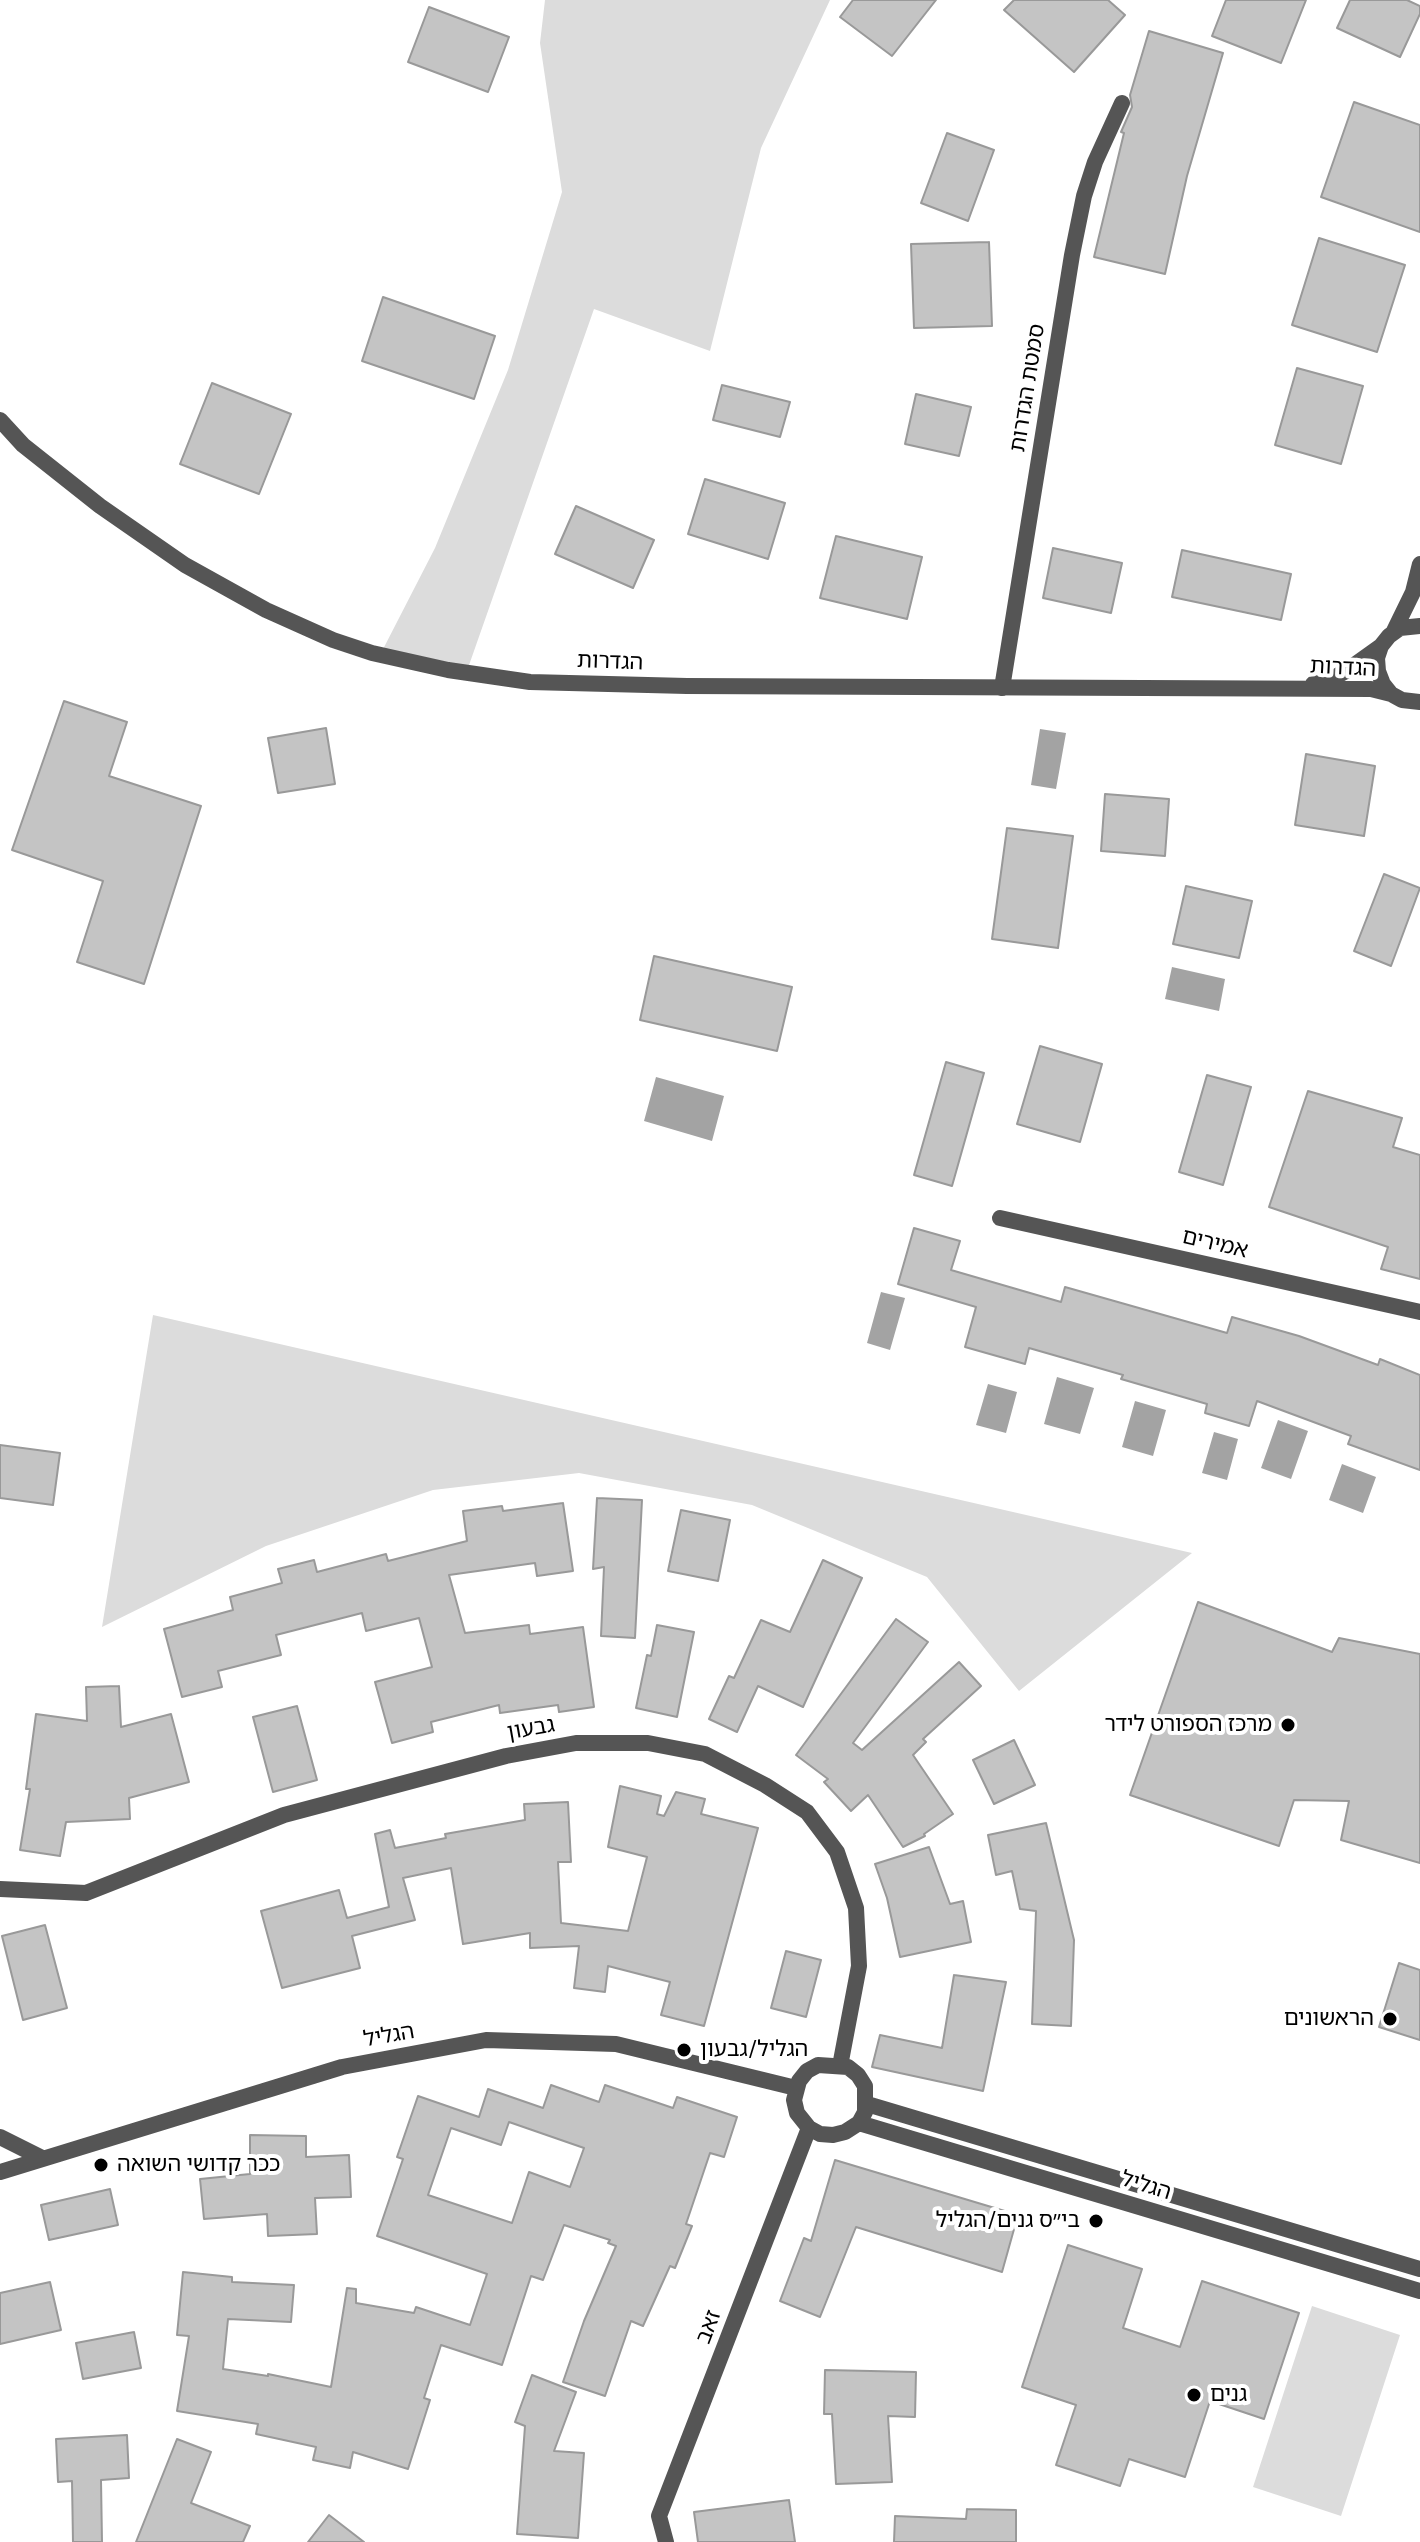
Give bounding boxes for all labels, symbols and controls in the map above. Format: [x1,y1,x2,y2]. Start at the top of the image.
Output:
street label: סמטת הגדרות [1005,322,1051,454]
street label: הגדרות [576,648,644,676]
street label: הגדרות [1309,653,1377,683]
street label: אמירים [1179,1224,1251,1264]
street label: גבעון [505,1712,557,1746]
place label: מרכז הספורט לידר [1104,1712,1272,1738]
marker: מרכז הספורט לידר [1279,1716,1297,1734]
place label: הראשונים [1284,2006,1374,2032]
marker: הראשונים [1381,2010,1399,2028]
street label: הגליל [362,2019,416,2053]
place label: הגליל/גבעון [700,2037,808,2063]
marker: הגליל/גבעון [675,2041,693,2059]
place label: ככר קדושי השואה [117,2152,280,2178]
marker: ככר קדושי השואה [92,2156,110,2174]
street label: הגליל [1118,2166,1174,2206]
place label: בי״ס גנים/הגליל [936,2208,1080,2234]
marker: בי״ס גנים/הגליל [1087,2212,1105,2230]
street label: זאב [691,2307,727,2347]
place label: גנים [1210,2382,1247,2408]
marker: גנים [1185,2386,1203,2404]

